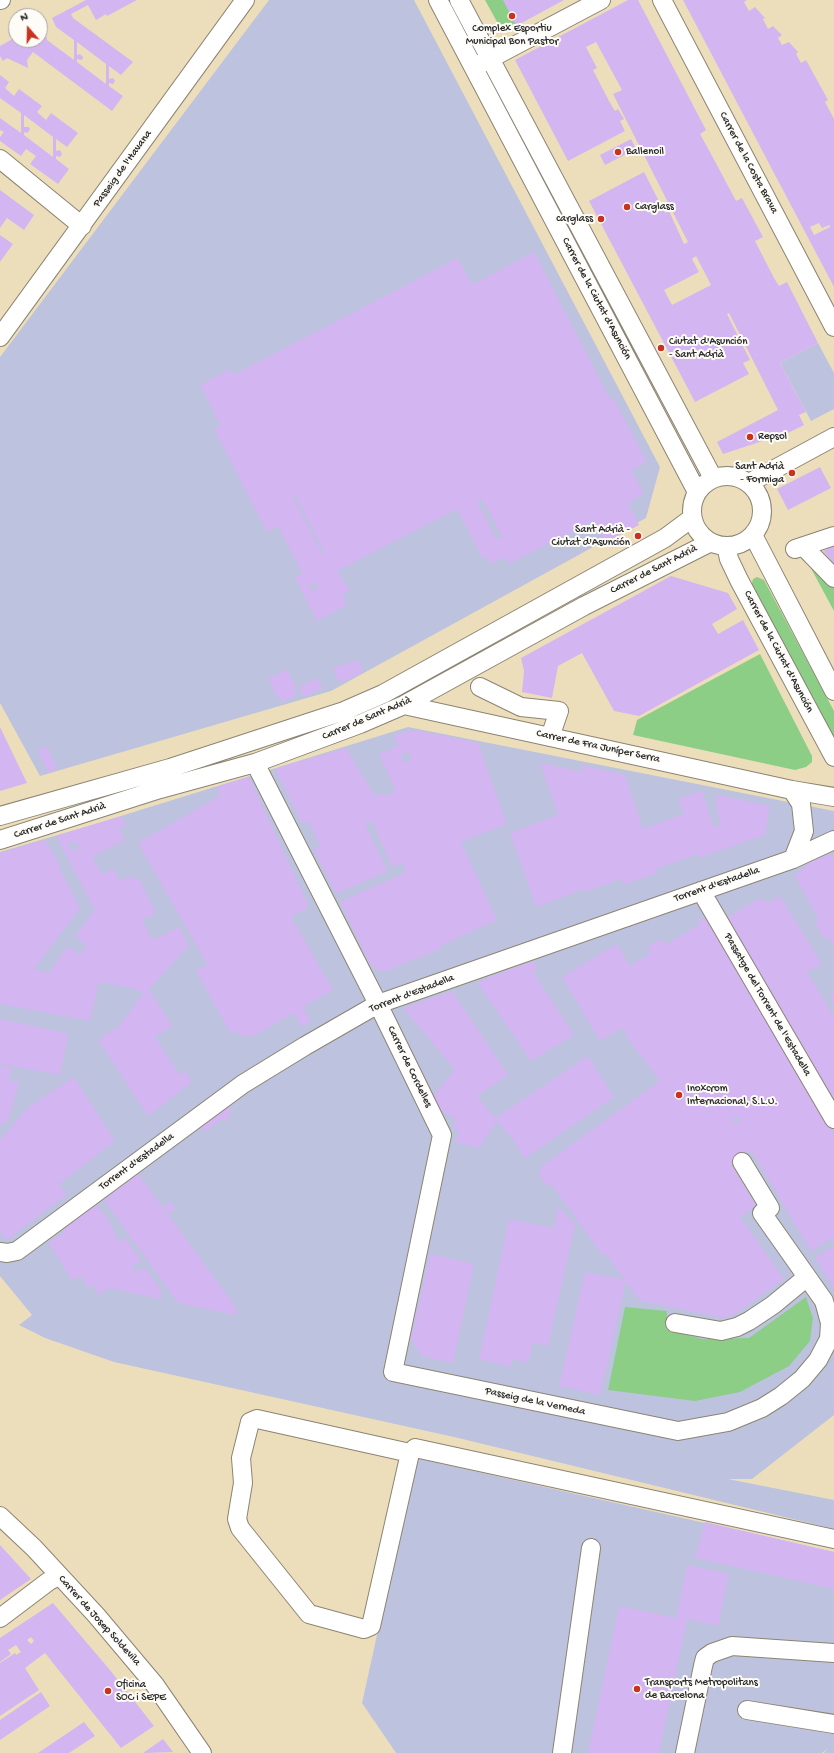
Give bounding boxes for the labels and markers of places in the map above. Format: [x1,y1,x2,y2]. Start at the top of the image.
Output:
marker: Complex Esportiu Municipal Bon Pastor [507,11,517,21]
place label: Complex Esportiu Municipal Bon Pastor [466,22,558,48]
place label: Ballenoil [626,145,664,159]
marker: Ballenoil [613,147,623,157]
place label: Carglass [635,200,674,214]
marker: Carglass [622,202,632,212]
place label: carglass [556,212,593,226]
marker: carglass [596,214,606,224]
place label: Ciutat d'Asunción - Sant Adrià [669,335,747,361]
marker: Ciutat d'Asunción - Sant Adrià [656,343,666,353]
place label: Repsol [758,430,787,444]
marker: Repsol [745,432,755,442]
place label: Sant Adrià - Formiga [735,460,784,486]
marker: Sant Adrià - Formiga [787,468,797,478]
place label: Sant Adrià - Ciutat d'Asunción [552,523,630,549]
marker: Sant Adrià - Ciutat d'Asunción [633,531,643,541]
place label: Inoxcrom Internacional, S.L.U. [687,1082,778,1108]
marker: Inoxcrom Internacional, S.L.U. [674,1090,684,1100]
place label: Transports Metropolitans de Barcelona [645,1676,758,1702]
place label: Oficina SOC i SEPE [116,1678,166,1704]
marker: Transports Metropolitans de Barcelona [632,1684,642,1694]
marker: Oficina SOC i SEPE [103,1686,113,1696]

